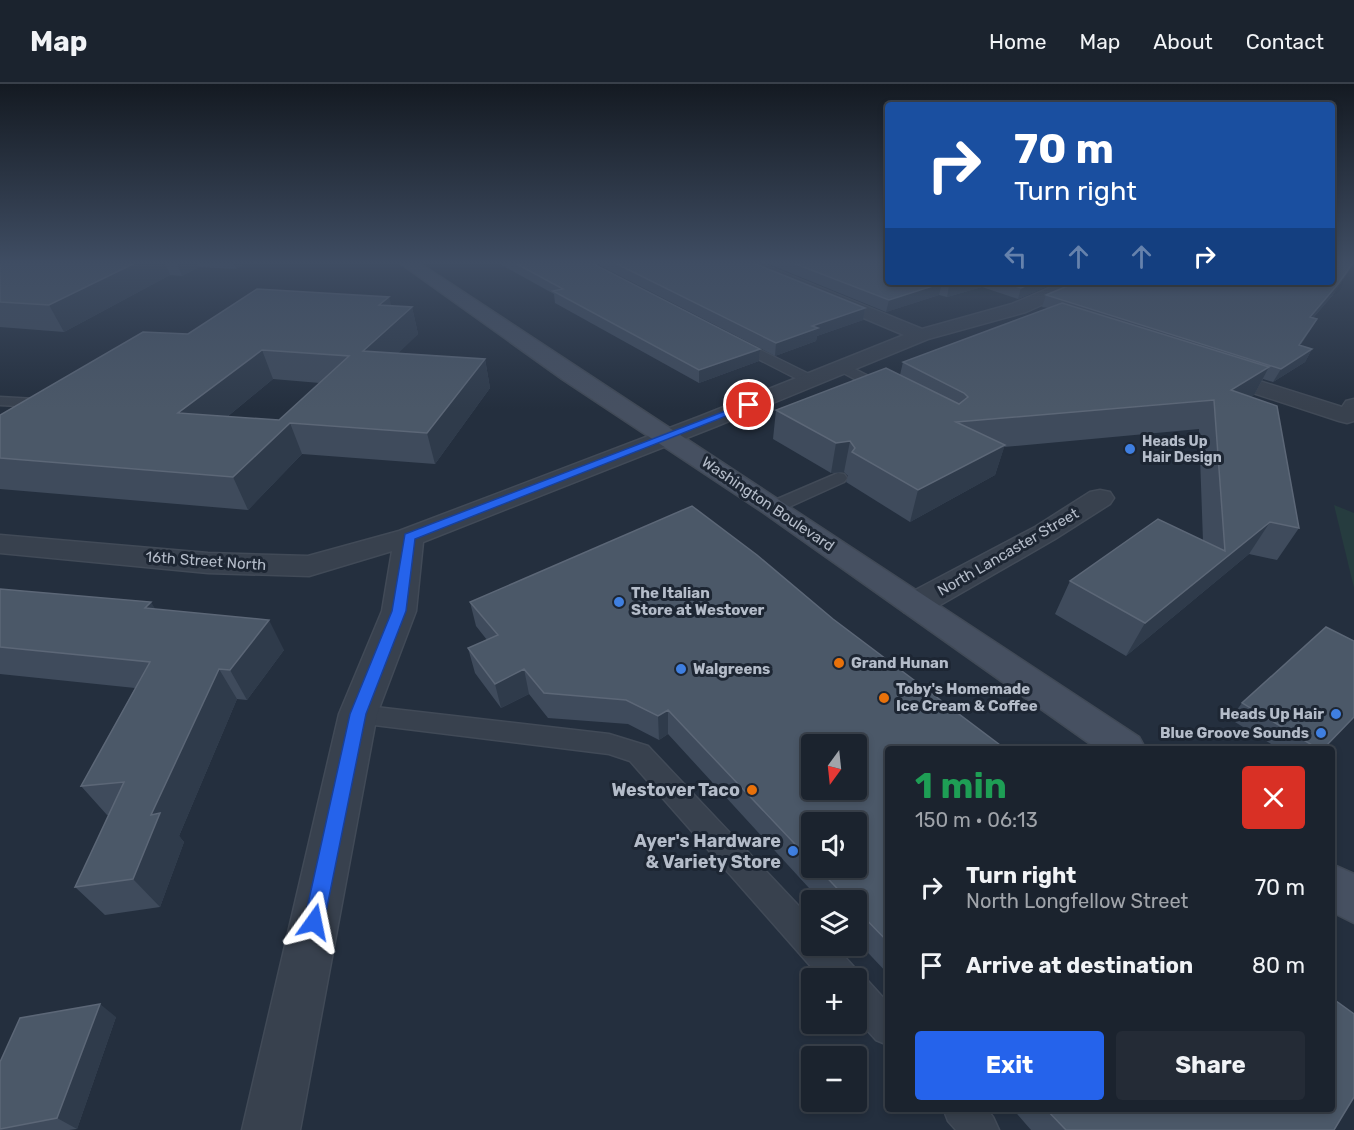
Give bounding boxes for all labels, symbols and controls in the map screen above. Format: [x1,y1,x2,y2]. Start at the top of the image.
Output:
text: Map [30,25,87,58]
text: Home [989,29,1046,54]
text: Map [1079,29,1120,54]
text: About [1153,29,1213,54]
text: Contact [1246,29,1324,54]
text: 70 m [1014,124,1114,174]
icon: right [915,126,993,204]
text: Turn right [1014,175,1137,207]
icon: left [999,240,1032,273]
icon: ahead [1062,240,1095,273]
icon: ahead [1125,240,1158,273]
icon: right [1188,240,1221,273]
pin [723,379,774,430]
icon: arrive [732,388,765,421]
place label: Heads Up Hair Design [1142,433,1222,466]
marker: Heads Up Hair Design [1123,442,1137,456]
street label: Washington Boulevard [698,453,838,555]
street label: North Lancaster Street [934,504,1082,600]
street label: 16th Street North [145,548,267,574]
place label: The Italian Store at Westover [631,584,765,619]
marker: The Italian Store at Westover [612,595,626,609]
place label: Grand Hunan [851,654,949,672]
marker: Grand Hunan [832,656,846,670]
place label: Walgreens [693,660,770,678]
marker: Walgreens [674,662,688,676]
place label: Toby's Homemade Ice Cream & Coffee [896,680,1038,715]
marker: Toby's Homemade Ice Cream & Coffee [877,691,891,705]
place label: Heads Up Hair [1219,705,1324,723]
marker: Heads Up Hair [1329,707,1343,721]
place label: Blue Groove Sounds [1160,724,1309,742]
marker: Blue Groove Sounds [1314,726,1328,740]
north arrow [801,734,867,800]
map controls [801,734,867,1112]
text: 1 min [915,764,1007,807]
button: close [1242,766,1305,829]
place label: Westover Taco [611,779,740,801]
marker: Westover Taco [745,783,759,797]
text: 150 m · 06:13 [915,808,1038,832]
button: sound [801,812,867,878]
place label: Ayer's Hardware & Variety Store [634,830,781,873]
marker: Ayer's Hardware & Variety Store [786,844,800,858]
text: Turn right [966,862,1076,889]
icon: right [915,871,948,904]
text: 70 m [1255,874,1305,901]
text: North Longfellow Street [966,889,1188,913]
position arrow [282,890,346,954]
button: layers [801,890,867,956]
icon: arrive [915,949,948,982]
text: Arrive at destination [966,952,1193,979]
text: 80 m [1252,952,1305,979]
button: + [801,968,867,1034]
button: Exit [915,1031,1104,1100]
button: Share [1116,1031,1305,1100]
button: − [801,1046,867,1112]

